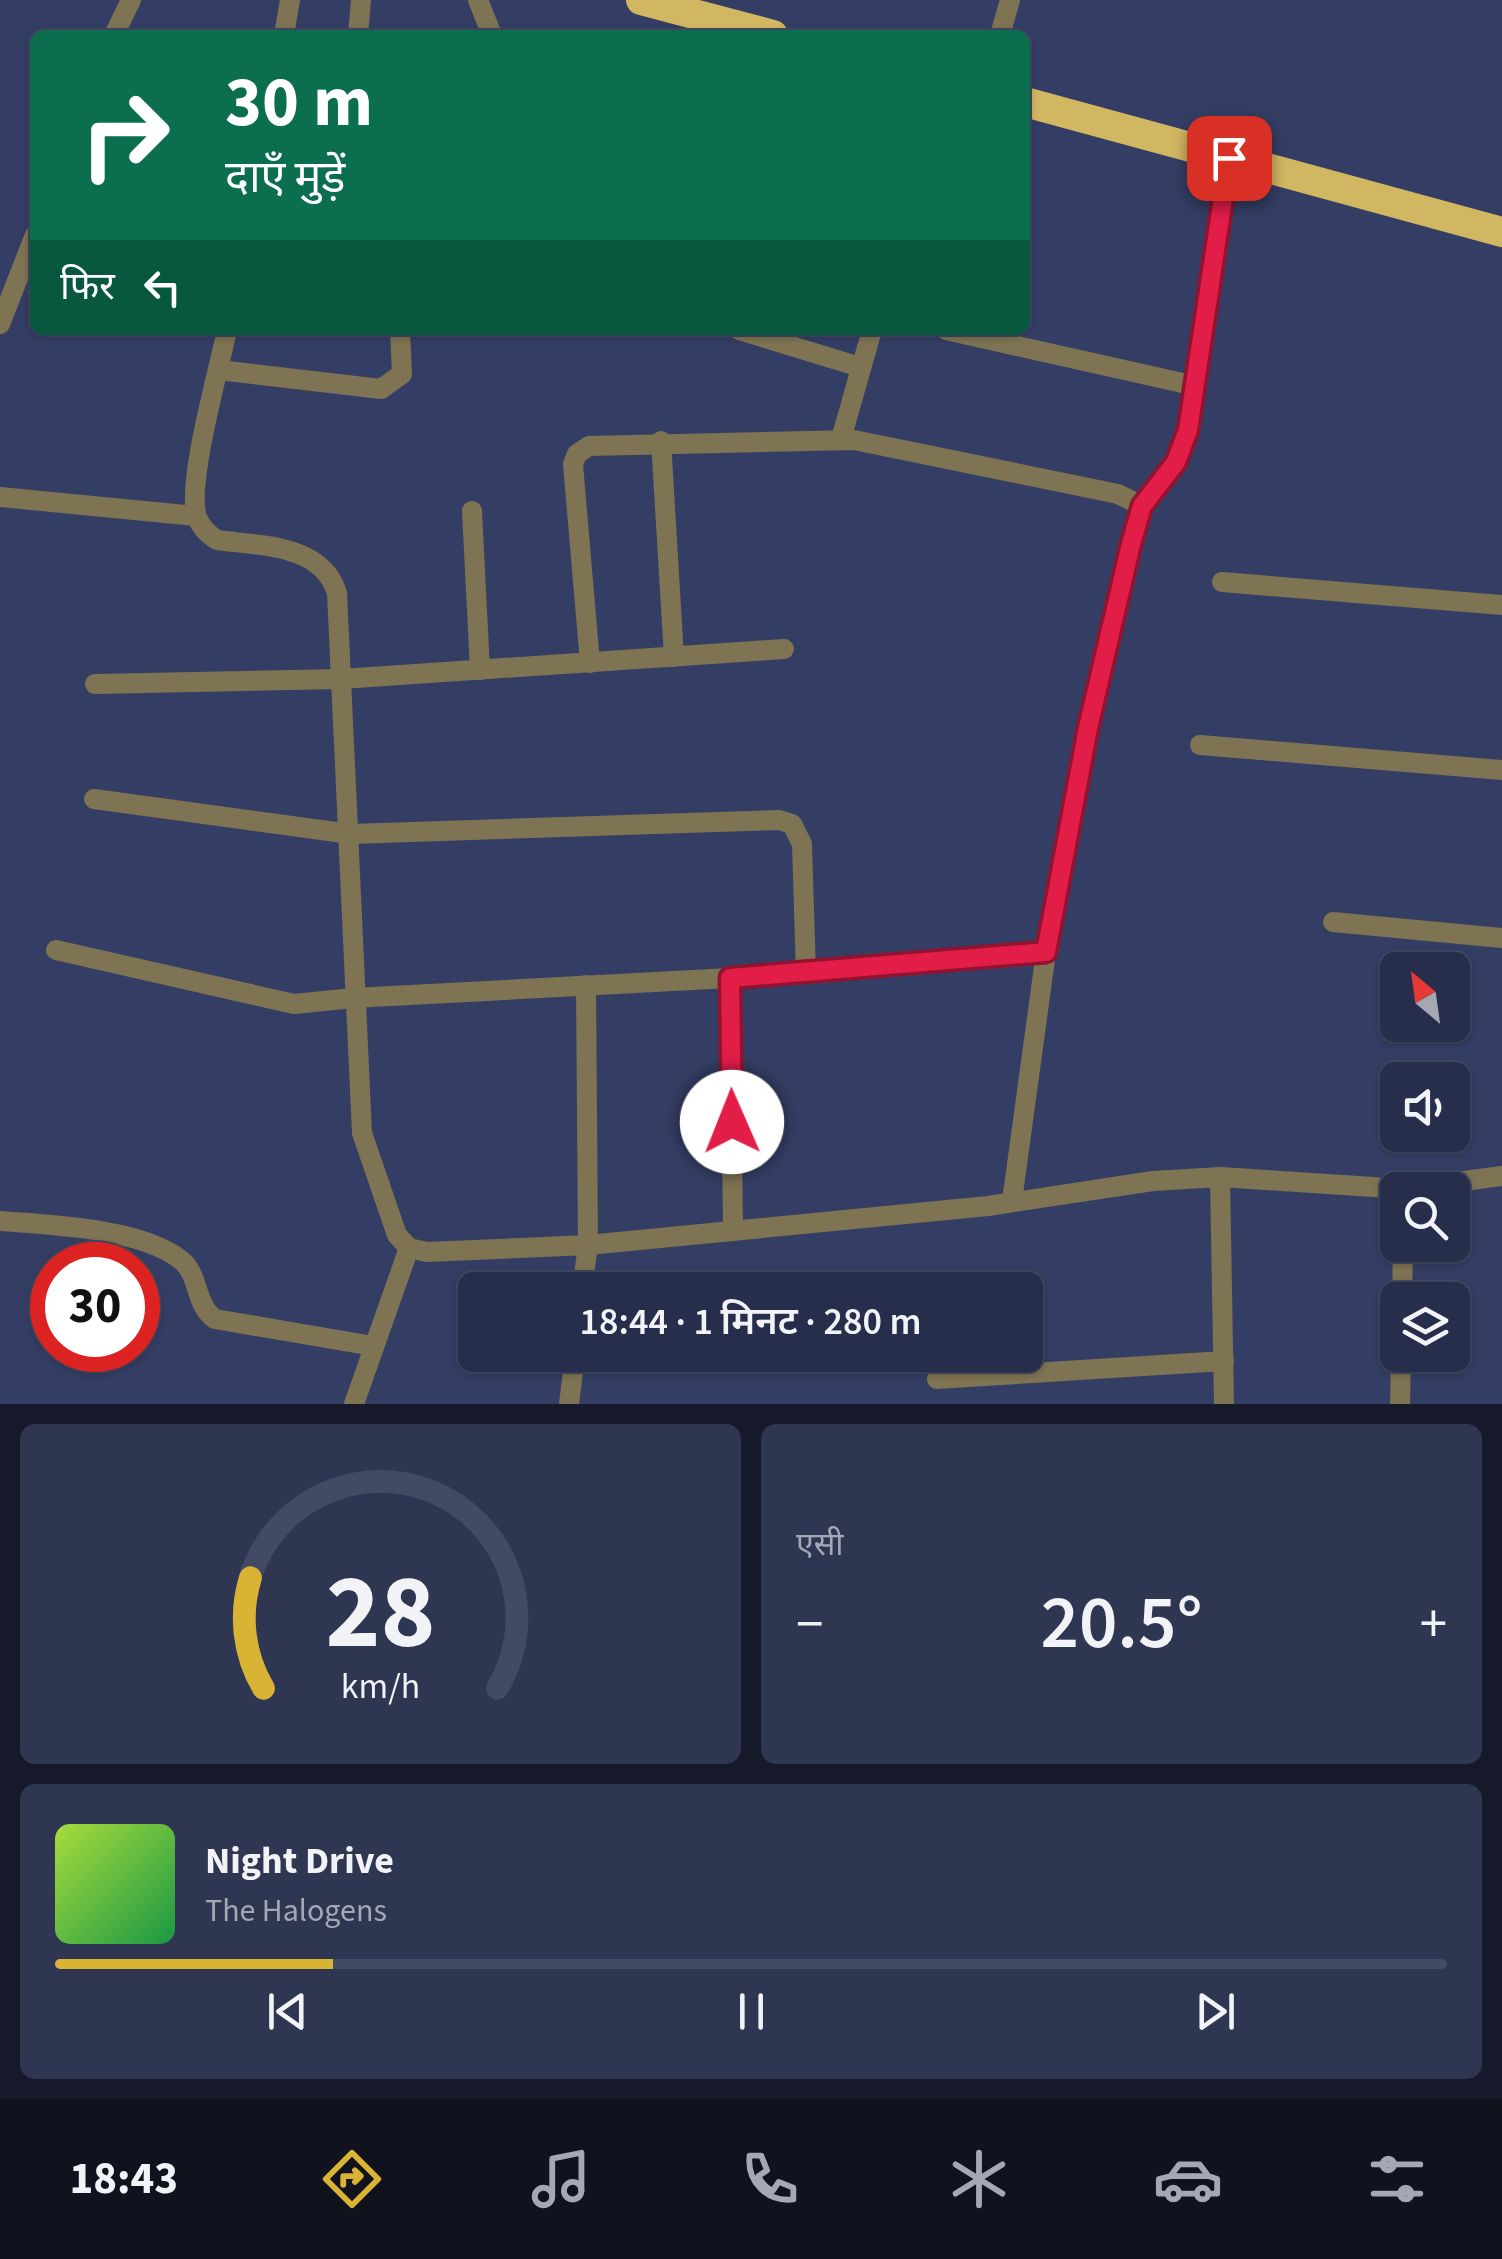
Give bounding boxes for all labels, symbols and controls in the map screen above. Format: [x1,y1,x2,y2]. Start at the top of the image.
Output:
text: 30 m [225,53,373,153]
icon: right [60,70,190,200]
pin [1187,116,1272,201]
icon: arrive [1202,131,1257,186]
text: दाएँ मुड़ें [225,146,345,210]
text: फिर [60,260,115,314]
icon: left [135,260,190,315]
north arrow [1380,952,1470,1042]
map controls [1380,952,1470,1372]
button: sound [1380,1062,1470,1152]
position arrow [680,1070,784,1174]
button: search [1380,1172,1470,1262]
speed limit sign: 30 [30,1242,160,1372]
button: layers [1380,1282,1470,1372]
text: 18:44 · 1 मिनट · 280 m [579,1295,922,1349]
text: एसी [796,1522,844,1568]
text: 28 [326,1540,435,1688]
text: 20.5° [1040,1570,1203,1677]
text: − [796,1586,823,1664]
text: + [1420,1586,1447,1664]
text: km/h [341,1661,420,1712]
text: Night Drive [205,1834,394,1888]
text: The Halogens [205,1888,387,1934]
icon: previous [260,1984,315,2039]
icon: pause [724,1984,779,2039]
icon: next [1188,1984,1243,2039]
icon: directions [317,2144,387,2214]
icon: music [526,2144,596,2214]
icon: phone [735,2144,805,2214]
icon: climate [944,2144,1014,2214]
icon: car [1153,2144,1223,2214]
icon: filters [1362,2144,1432,2214]
text: 18:43 [70,2147,178,2211]

